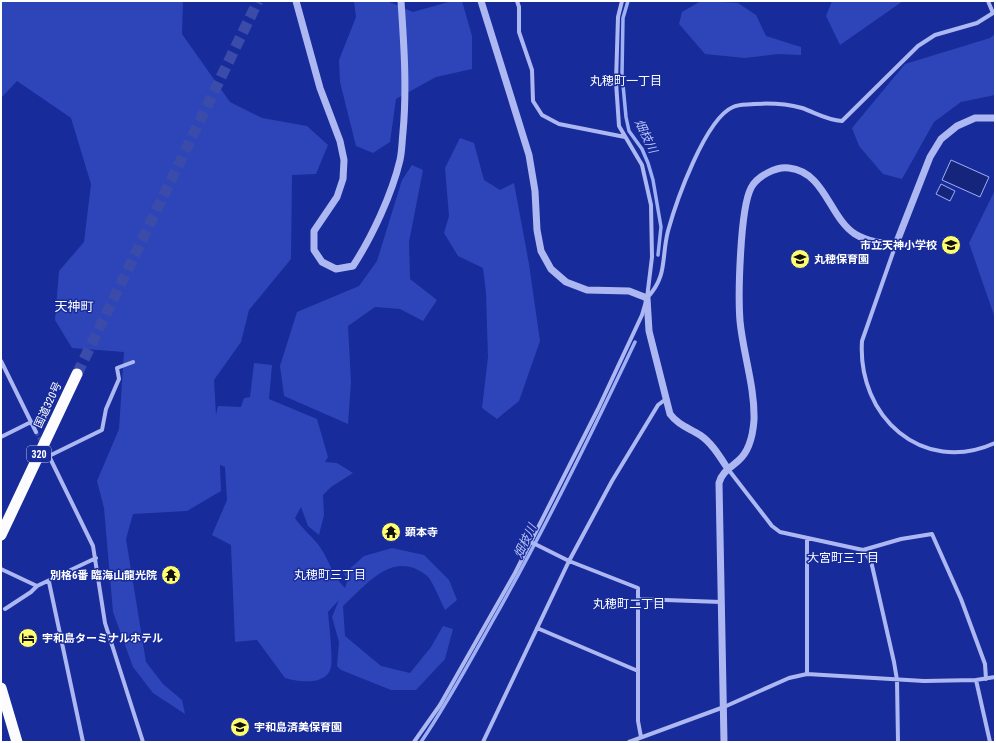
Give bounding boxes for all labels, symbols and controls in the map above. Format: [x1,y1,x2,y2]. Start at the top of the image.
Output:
district label: 丸穂町一丁目 [590,74,662,88]
water label: 畑枝川 [632,117,661,157]
school or university icon: 市立天神小学校 [940,234,962,256]
place label: 市立天神小学校 [860,239,937,252]
school or university icon: 丸穂保育園 [789,248,811,270]
place label: 丸穂保育園 [814,253,869,266]
district label: 天神町 [54,299,94,314]
street label: 国道320号 [32,380,64,430]
road number: 320 [27,446,51,462]
water label: 畑枝川 [511,520,540,560]
temple icon: 顕本寺 [380,521,402,543]
place label: 顕本寺 [405,526,438,539]
district label: 大宮町三丁目 [807,551,879,565]
temple icon: 別格6番 臨海山龍光院 [160,564,182,586]
district label: 丸穂町三丁目 [294,568,366,582]
place label: 別格6番 臨海山龍光院 [50,569,157,582]
district label: 丸穂町二丁目 [593,597,665,611]
hotel icon: 宇和島ターミナルホテル [17,627,39,649]
place label: 宇和島ターミナルホテル [42,632,163,645]
school or university icon: 宇和島済美保育園 [229,716,251,738]
place label: 宇和島済美保育園 [254,721,342,734]

